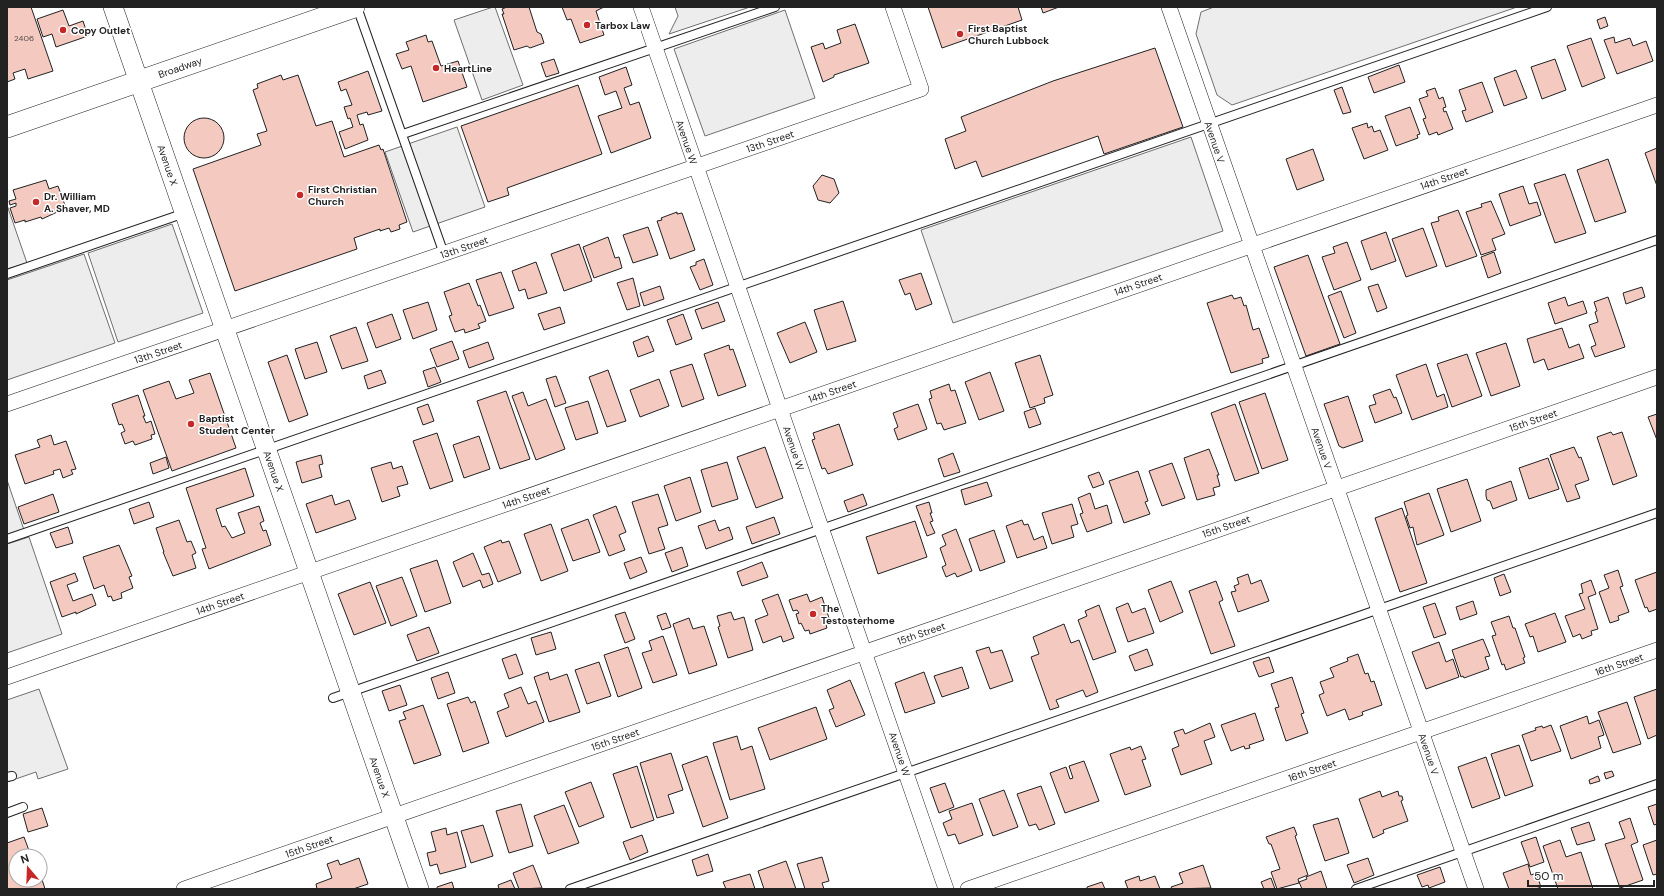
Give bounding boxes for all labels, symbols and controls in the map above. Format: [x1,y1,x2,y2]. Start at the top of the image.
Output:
place label: Tarbox Law [595,19,651,32]
marker: Tarbox Law [582,20,592,30]
place label: First Baptist Church Lubbock [968,22,1049,47]
place label: Copy Outlet [71,24,130,37]
marker: Copy Outlet [58,25,68,35]
marker: First Baptist Church Lubbock [955,29,965,39]
house number: 2406 [14,33,34,43]
street label: Broadway [157,54,204,81]
place label: HeartLine [444,62,492,75]
marker: HeartLine [431,63,441,73]
street label: Avenue W [673,118,700,166]
street label: Avenue V [1201,120,1228,165]
street label: 13th Street [745,127,796,156]
street label: Avenue X [154,143,181,187]
street label: 14th Street [1418,164,1470,193]
place label: First Christian Church [308,183,377,208]
place label: Dr. William A. Shaver, MD [44,190,110,215]
marker: First Christian Church [295,190,305,200]
marker: Dr. William A. Shaver, MD [31,197,41,207]
street label: 13th Street [439,233,490,262]
street label: 14th Street [1112,270,1164,299]
street label: 13th Street [133,338,184,367]
street label: 14th Street [806,377,858,406]
street label: 15th Street [1507,406,1559,435]
place label: Baptist Student Center [199,412,275,437]
marker: Baptist Student Center [186,419,196,429]
street label: Avenue W [780,424,807,472]
street label: Avenue V [1308,426,1335,471]
street label: Avenue X [260,449,287,493]
street label: 14th Street [500,483,552,512]
street label: 15th Street [1200,512,1252,541]
street label: 14th Street [194,589,246,618]
place label: The Testosterhome [821,602,895,627]
marker: The Testosterhome [808,609,818,619]
street label: 15th Street [895,619,947,648]
street label: 16th Street [1593,650,1645,679]
street label: 15th Street [589,725,641,754]
street label: Avenue W [886,730,913,778]
street label: Avenue V [1415,732,1442,777]
street label: Avenue X [366,755,393,799]
street label: 16th Street [1286,756,1338,785]
street label: 15th Street [283,832,335,861]
north arrow [8,848,48,888]
text: N [19,851,31,866]
scale bar [1528,862,1654,888]
text: 50 m [1534,868,1563,884]

